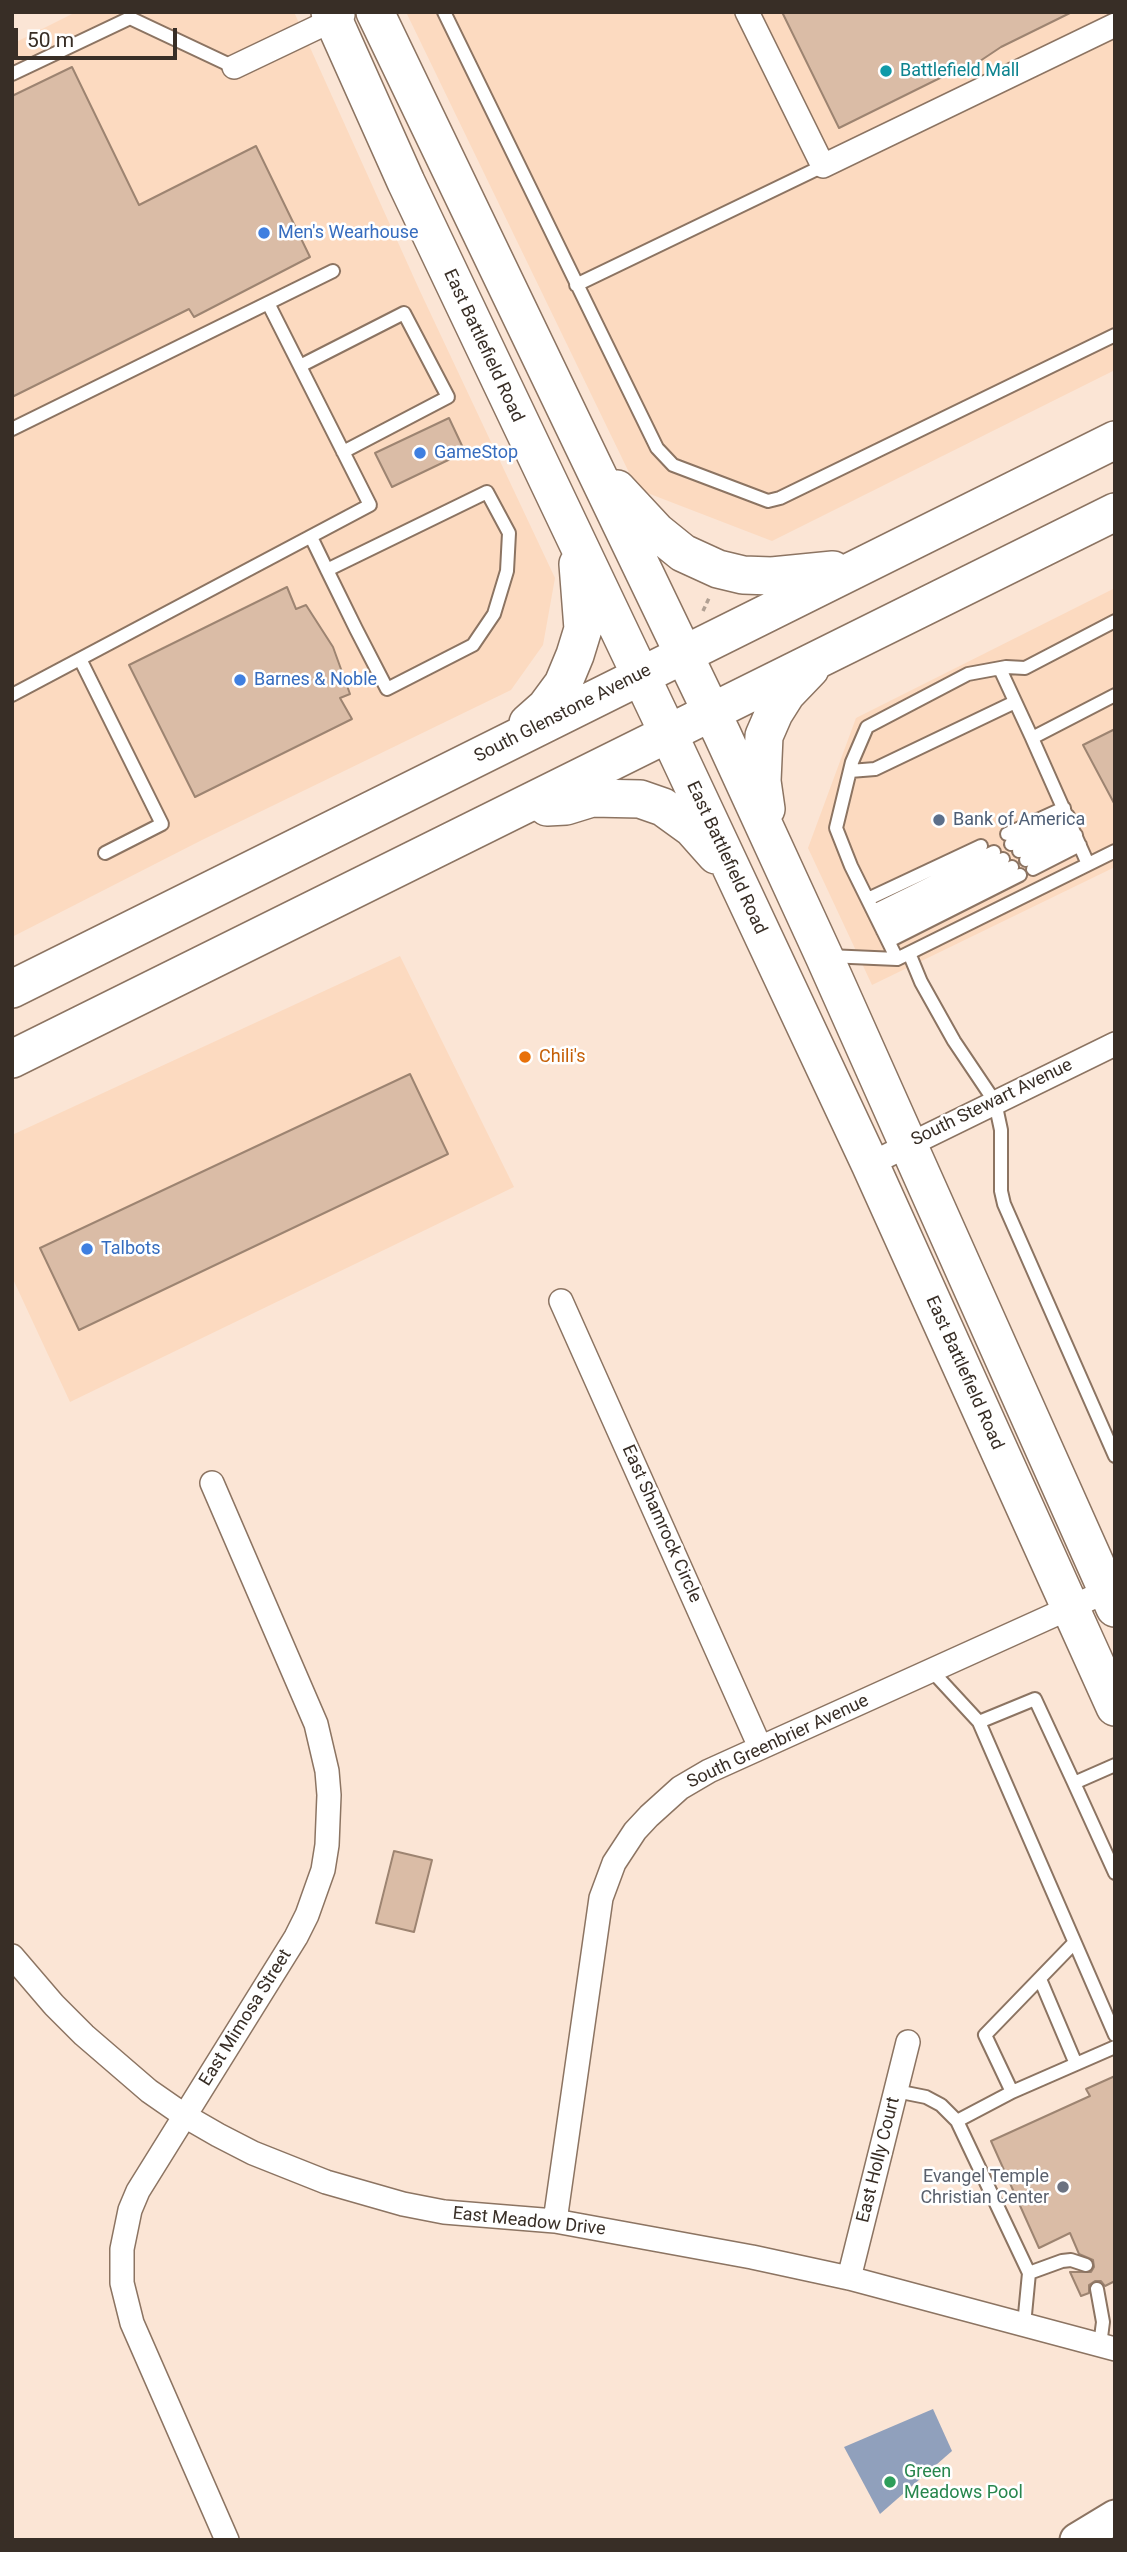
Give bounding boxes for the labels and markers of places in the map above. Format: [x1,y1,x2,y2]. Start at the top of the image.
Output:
place label: Battlefield Mall [900,60,1019,82]
marker: Battlefield Mall [878,63,894,79]
place label: Men's Wearhouse [278,222,419,244]
marker: Men's Wearhouse [256,225,272,241]
place label: GameStop [434,442,518,464]
marker: GameStop [412,445,428,461]
place label: Barnes & Noble [254,669,377,691]
marker: Barnes & Noble [232,672,248,688]
place label: Bank of America [953,809,1085,831]
marker: Bank of America [931,812,947,828]
place label: Chili's [539,1046,585,1068]
marker: Chili's [517,1049,533,1065]
place label: Talbots [101,1238,160,1260]
marker: Talbots [79,1241,95,1257]
place label: Evangel Temple Christian Center [920,2166,1049,2208]
marker: Evangel Temple Christian Center [1055,2179,1071,2195]
place label: Green Meadows Pool [904,2461,1023,2504]
marker: Green Meadows Pool [882,2474,898,2490]

